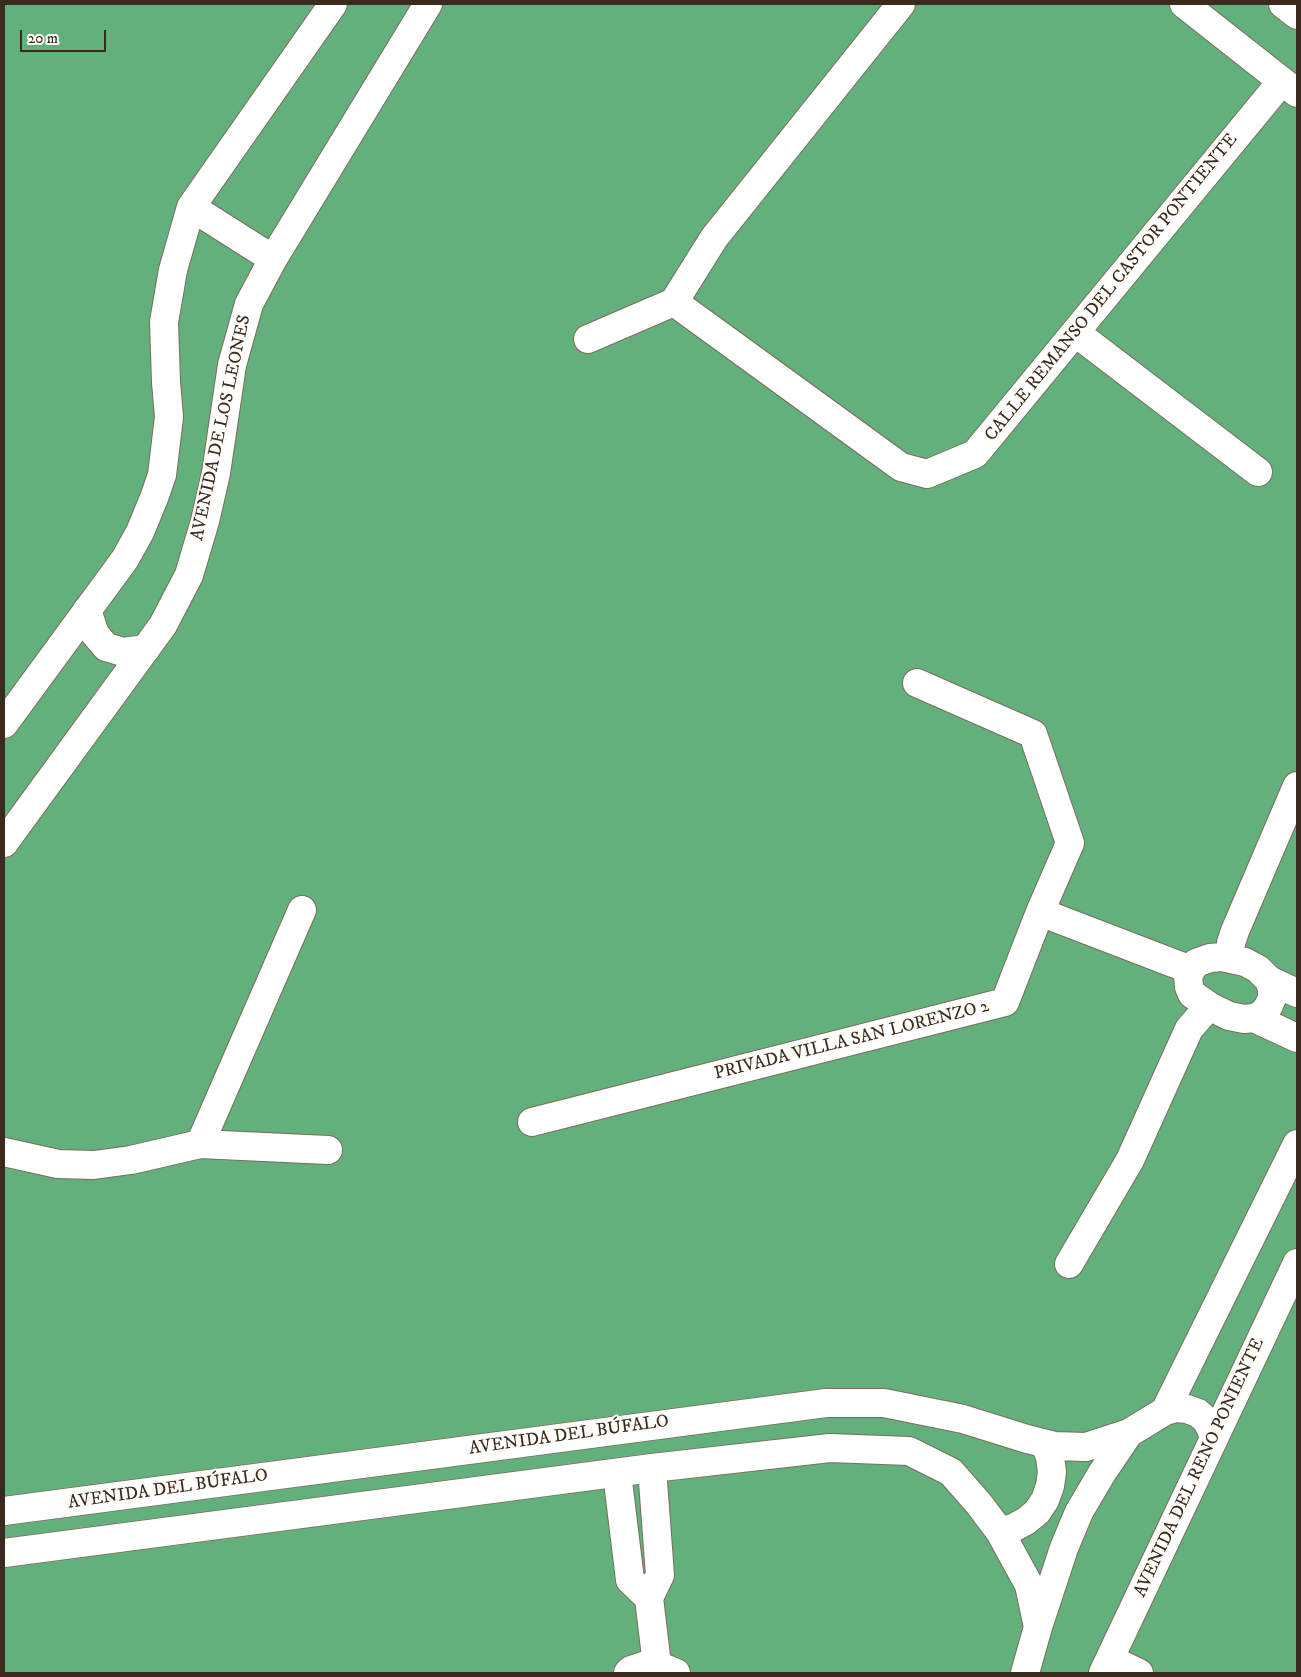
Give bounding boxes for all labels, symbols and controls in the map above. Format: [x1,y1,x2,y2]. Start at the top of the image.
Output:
scale bar [22,20,109,52]
text: 20 m [28,29,58,48]
street label: CALLE REMANSO DEL CASTOR PONTIENTE [981,130,1243,446]
street label: AVENIDA DE LOS LEONES [188,313,256,543]
street label: PRIVADA VILLA SAN LORENZO 2 [712,996,992,1086]
street label: AVENIDA DEL RENO PONIENTE [1130,1335,1270,1601]
street label: AVENIDA DEL BÚFALO [468,1411,670,1461]
street label: AVENIDA DEL BÚFALO [67,1465,269,1515]

